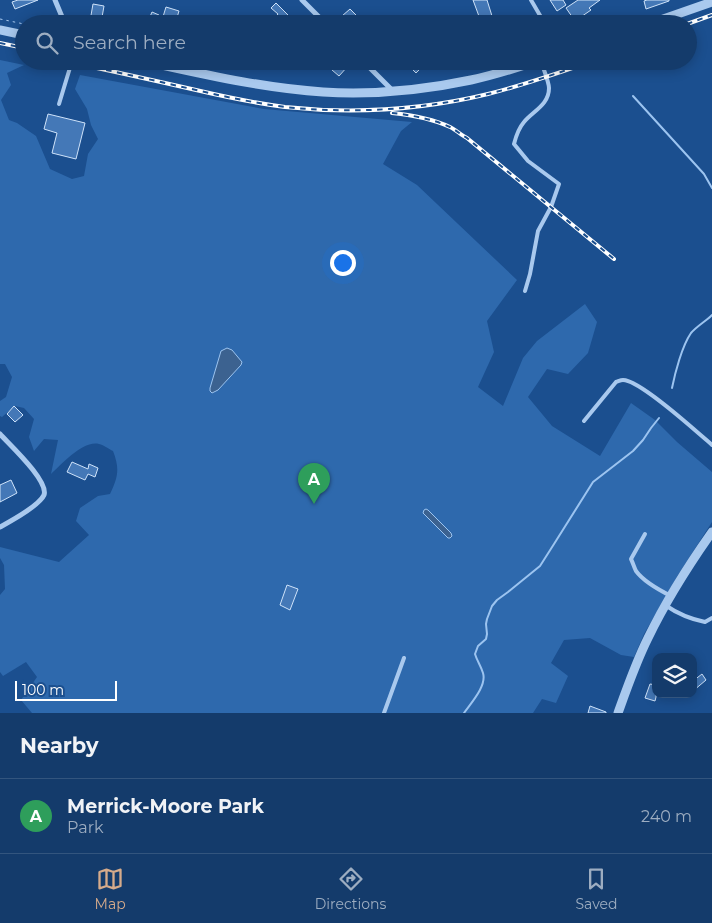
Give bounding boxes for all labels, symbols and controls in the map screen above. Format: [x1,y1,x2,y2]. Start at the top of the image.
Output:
search box [15,15,697,70]
icon: search [33,29,61,57]
text: Search here [73,31,186,54]
your location [330,250,356,276]
pin: A [298,463,330,504]
map controls [652,653,697,698]
button: layers [652,653,697,698]
scale bar [15,678,118,701]
text: 100 m [22,681,64,699]
text: Nearby [20,733,99,758]
text: Merrick-Moore Park [67,795,264,818]
text: A [30,807,42,826]
text: 240 m [641,807,692,826]
text: Park [67,818,104,837]
tab: Map [95,865,126,913]
tab: Directions [315,865,386,913]
tab: Saved [575,865,617,913]

